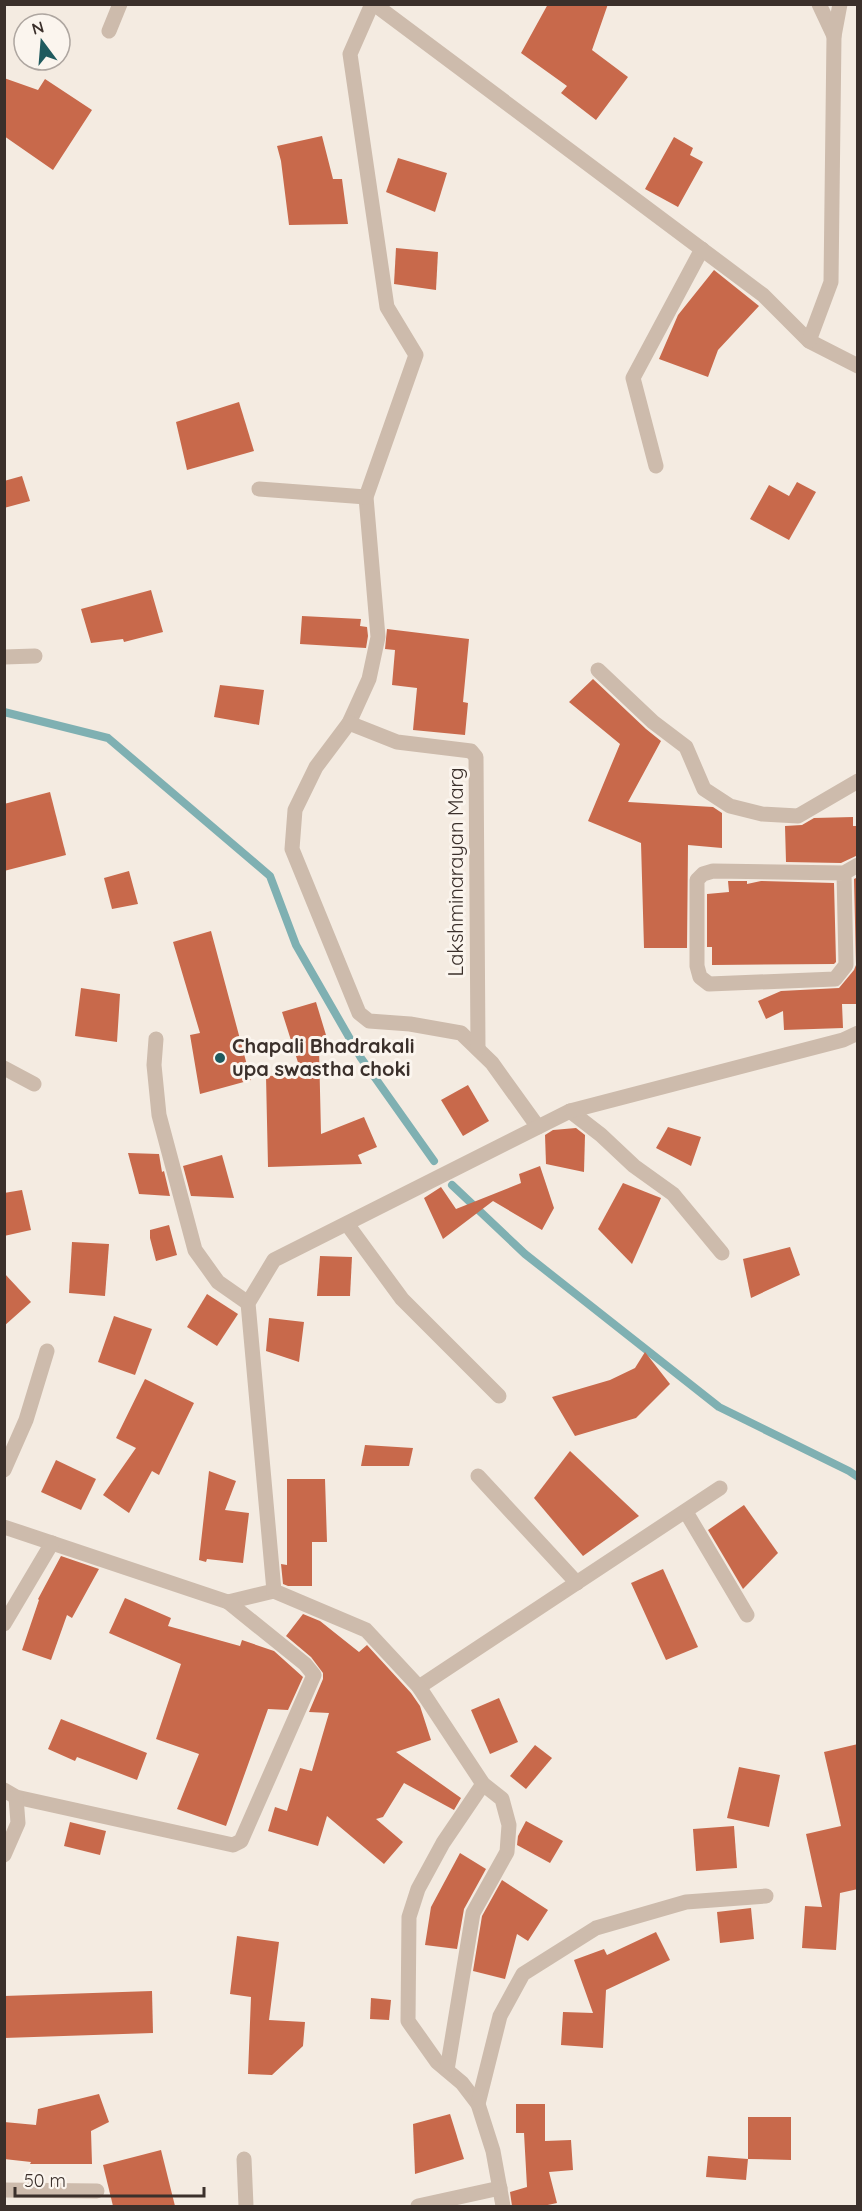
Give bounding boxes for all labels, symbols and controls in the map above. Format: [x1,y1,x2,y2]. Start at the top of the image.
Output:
north arrow [12,12,72,72]
text: N [29,16,46,39]
street label: Lakshminarayan Marg [443,768,468,976]
place label: Chapali Bhadrakali upa swastha choki [232,1033,415,1081]
marker: Chapali Bhadrakali upa swastha choki [213,1051,227,1065]
scale bar [15,2160,204,2198]
text: 50 m [24,2169,66,2192]

